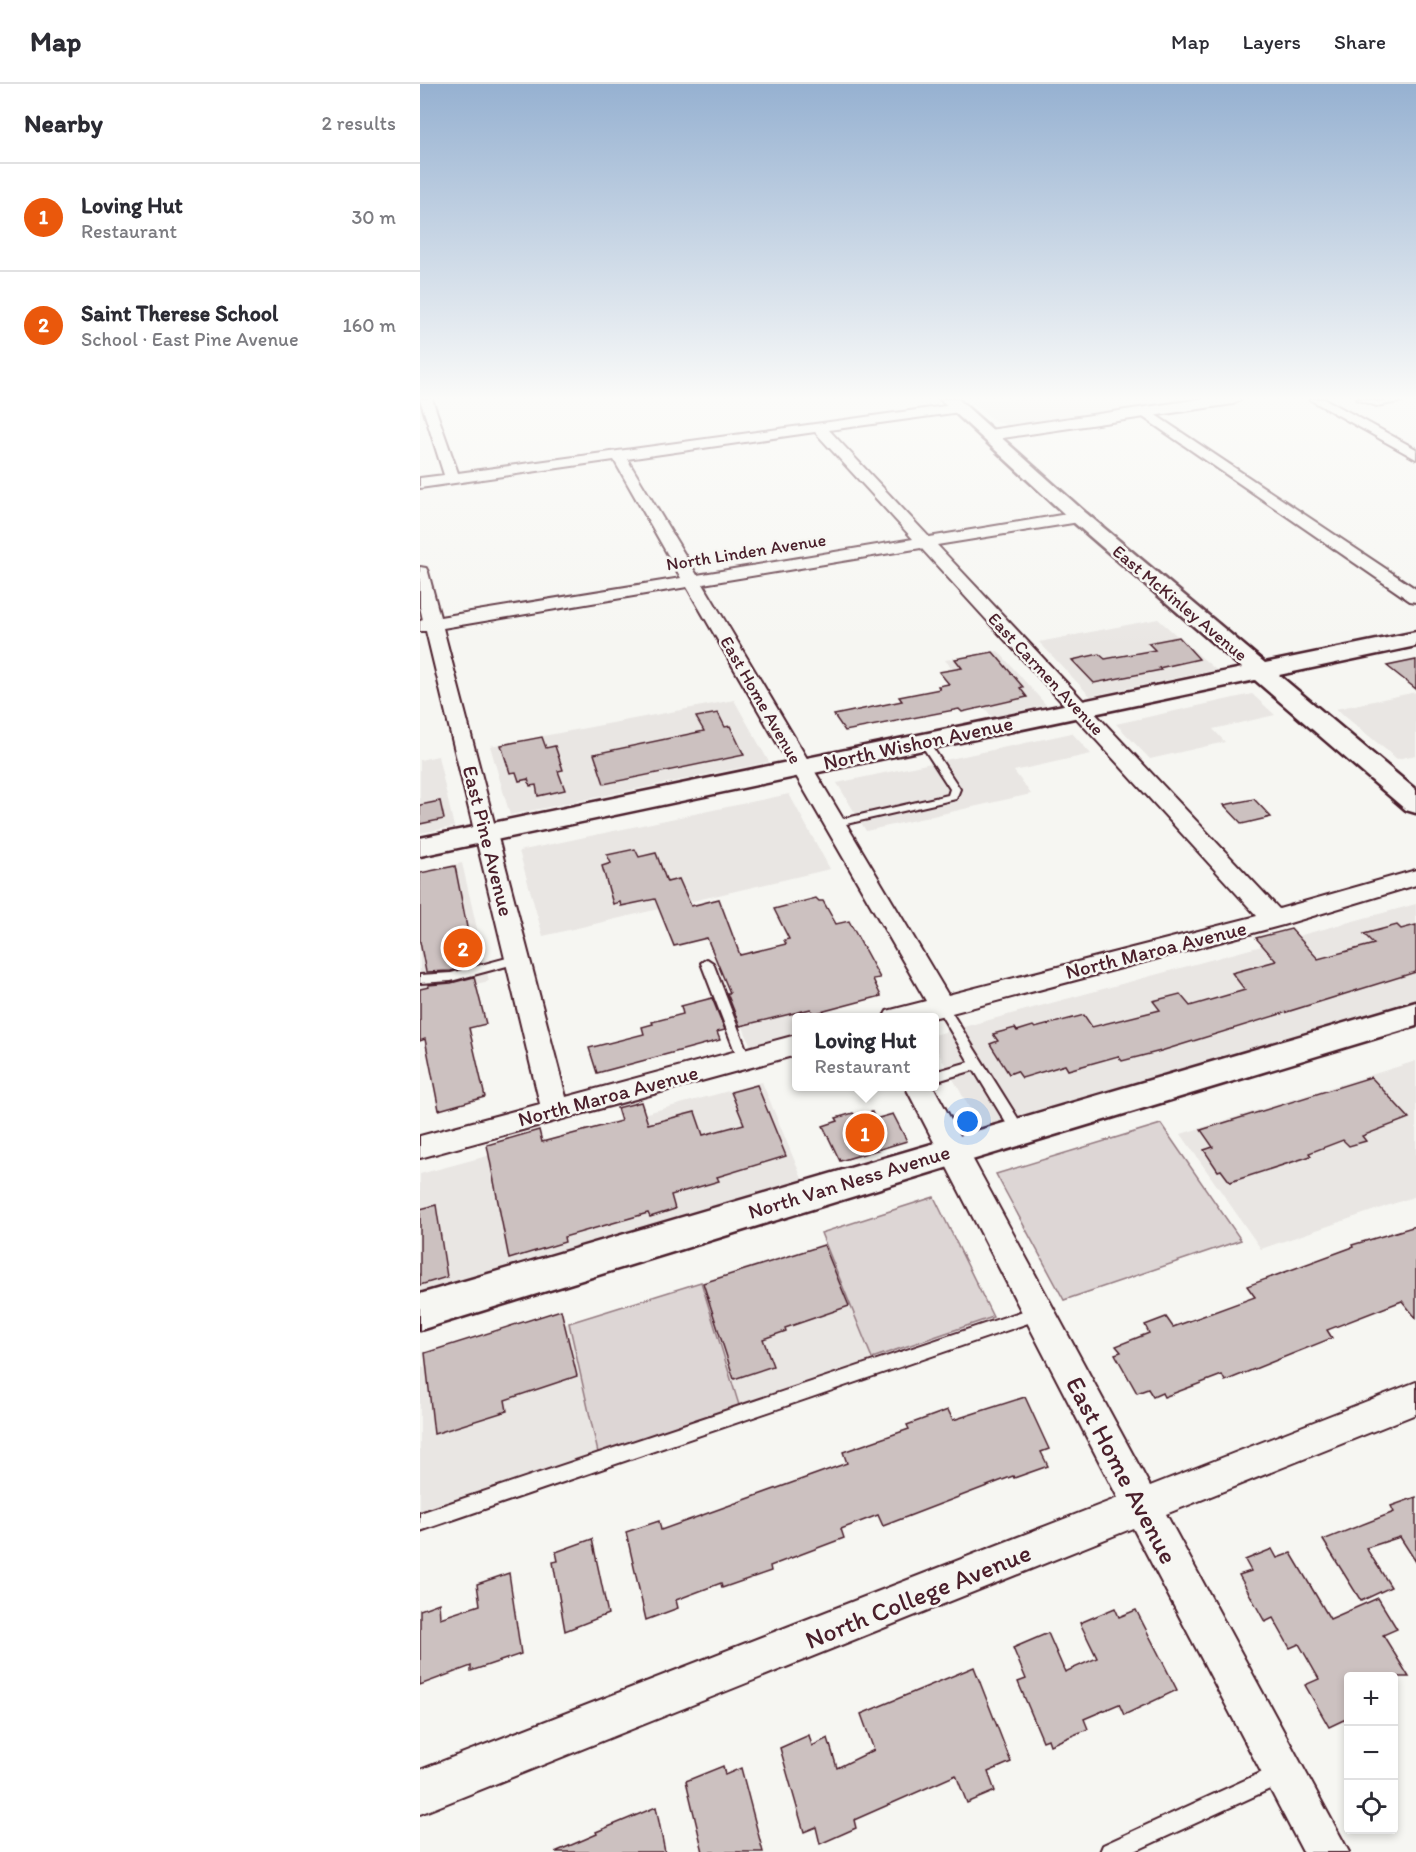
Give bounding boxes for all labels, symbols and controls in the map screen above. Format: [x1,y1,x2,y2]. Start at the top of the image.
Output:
text: Map [30,24,81,58]
text: Map [1171,29,1210,54]
text: Layers [1243,29,1301,54]
text: Share [1334,29,1386,54]
text: Nearby [24,107,103,139]
text: 2 results [322,111,396,135]
text: Loving Hut [81,192,183,219]
text: 1 [39,205,48,229]
text: 30 m [351,205,396,229]
text: Restaurant [81,219,177,243]
text: Saint Therese School [81,300,278,327]
text: 2 [38,313,49,337]
text: 160 m [343,313,396,337]
text: School · East Pine Avenue [81,327,299,351]
street label: North Linden Avenue [664,528,828,576]
street label: East McKinley Avenue [1108,540,1252,666]
street label: East Carmen Avenue [983,608,1109,740]
street label: East Home Avenue [716,632,806,768]
street label: North Wishon Avenue [821,710,1015,775]
street label: East Pine Avenue [458,763,519,919]
street label: North Maroa Avenue [1063,915,1249,984]
pin: 2 [444,926,483,970]
popup [792,1013,939,1091]
text: Loving Hut [815,1027,916,1054]
text: Restaurant [815,1054,911,1078]
street label: North Maroa Avenue [515,1059,701,1132]
your location [953,1107,982,1136]
pin: 1 [846,1110,884,1156]
street label: North Van Ness Avenue [745,1139,953,1224]
street label: East Home Avenue [1059,1371,1185,1569]
street label: North College Avenue [800,1536,1036,1656]
map controls [1344,1672,1398,1834]
button: + [1344,1672,1398,1726]
button: − [1344,1726,1398,1780]
button: locate [1344,1780,1398,1834]

